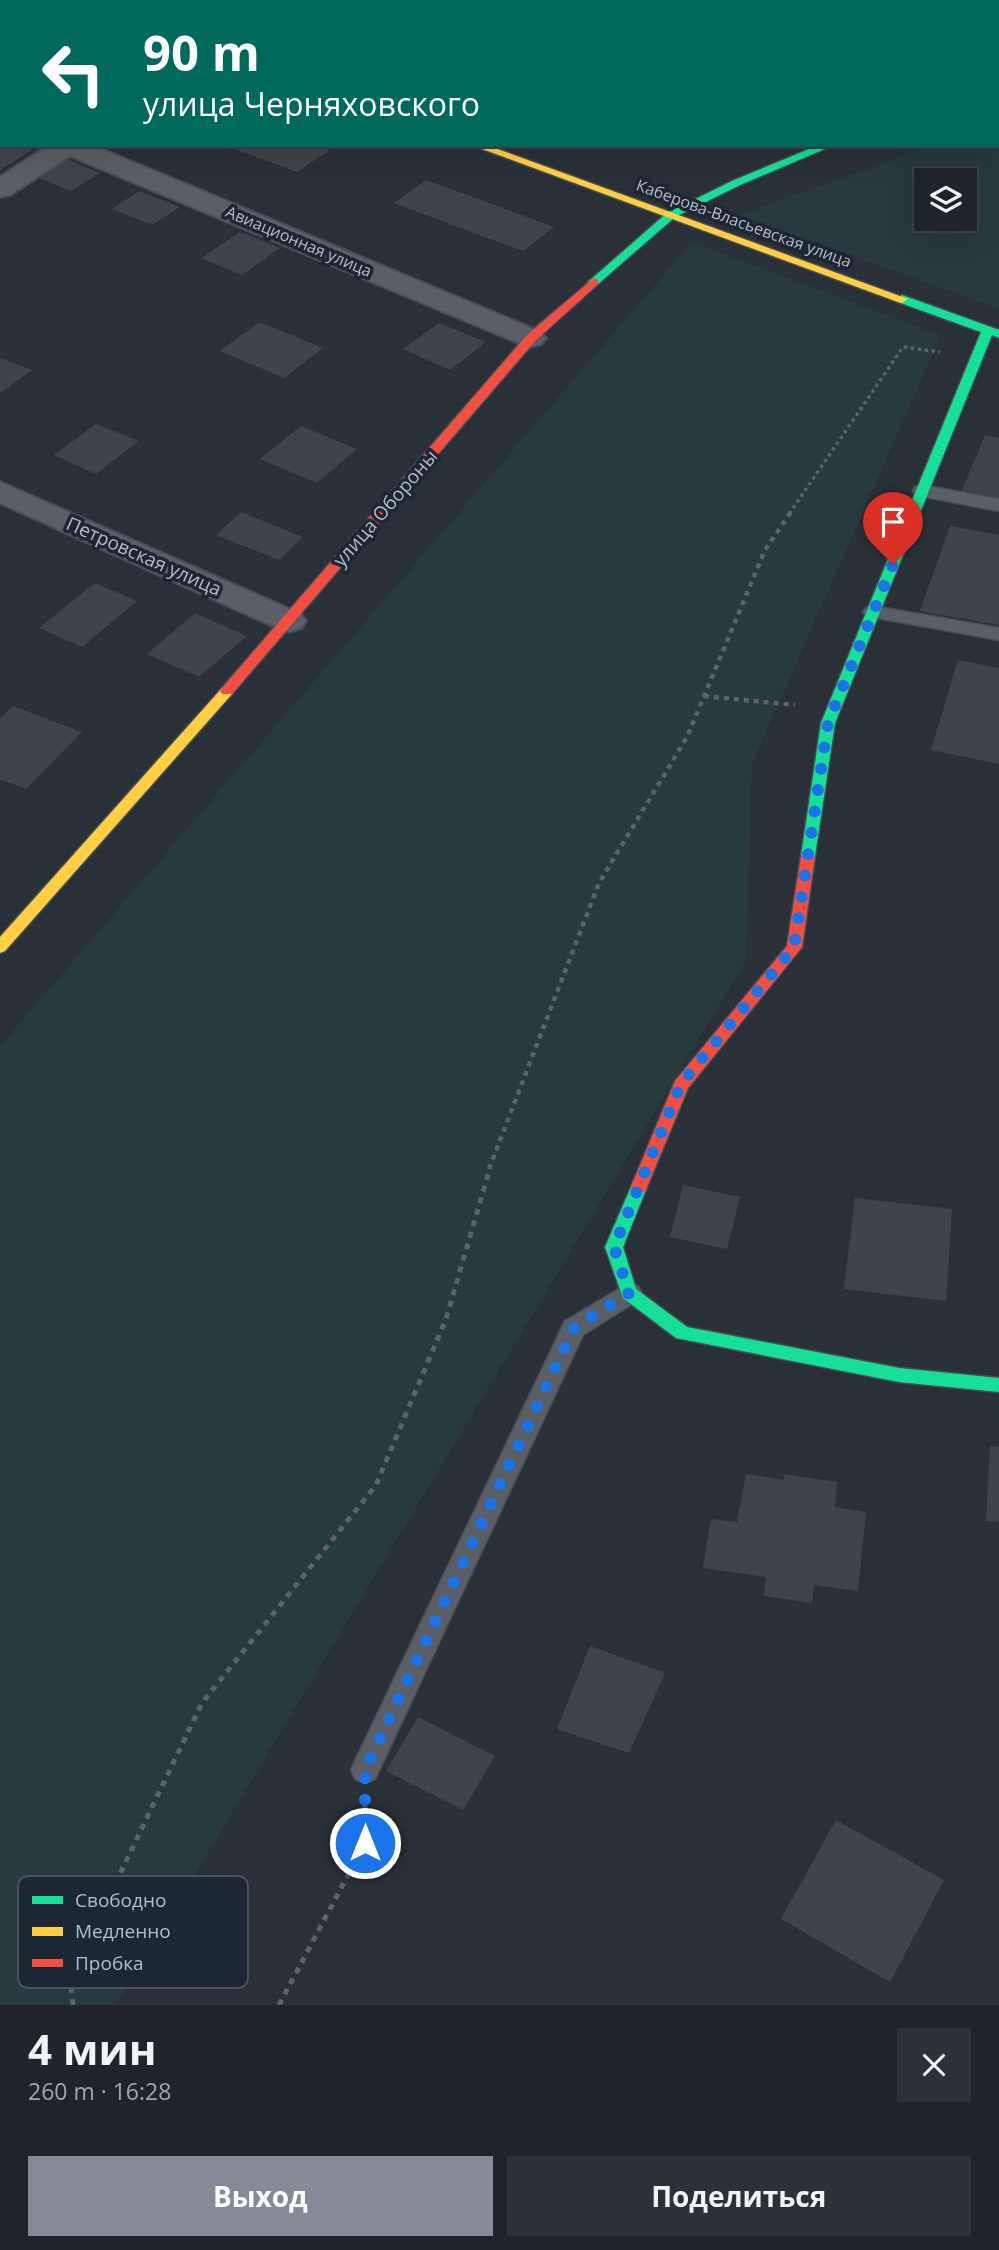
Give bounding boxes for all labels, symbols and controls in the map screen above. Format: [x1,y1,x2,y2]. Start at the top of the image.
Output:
text: 90 m [143,19,260,85]
icon: left [28,28,119,119]
text: улица Черняховского [143,82,480,125]
map controls [914,168,977,231]
button: layers [914,168,977,231]
street label: Каберова-Власьевская улица [633,174,855,272]
street label: Авиационная улица [223,200,375,282]
street label: улица Обороны [327,444,443,572]
pin [863,492,923,564]
icon: arrive [874,503,912,541]
street label: Петровская улица [62,510,226,602]
position arrow [328,1806,402,1880]
legend [18,1876,248,1988]
text: Свободно [75,1887,166,1913]
text: Медленно [75,1918,171,1944]
text: Пробка [75,1950,144,1976]
text: 4 мин [28,2020,156,2077]
button: close [897,2028,971,2102]
text: 260 m · 16:28 [28,2075,171,2107]
button: Выход [28,2156,493,2236]
button: Поделиться [507,2156,971,2236]

